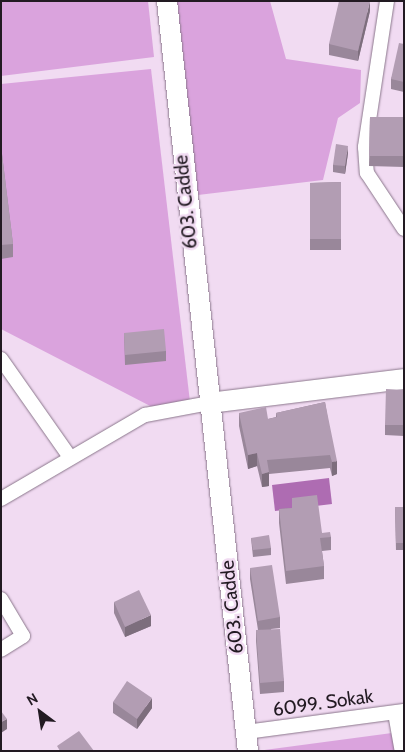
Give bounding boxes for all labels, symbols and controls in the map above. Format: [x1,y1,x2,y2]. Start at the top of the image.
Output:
street label: 603. Cadde [170,154,202,250]
street label: 603. Cadde [216,559,248,655]
street label: 6099. Sokak [271,685,375,721]
north arrow [15,687,65,737]
text: N [23,689,41,709]

